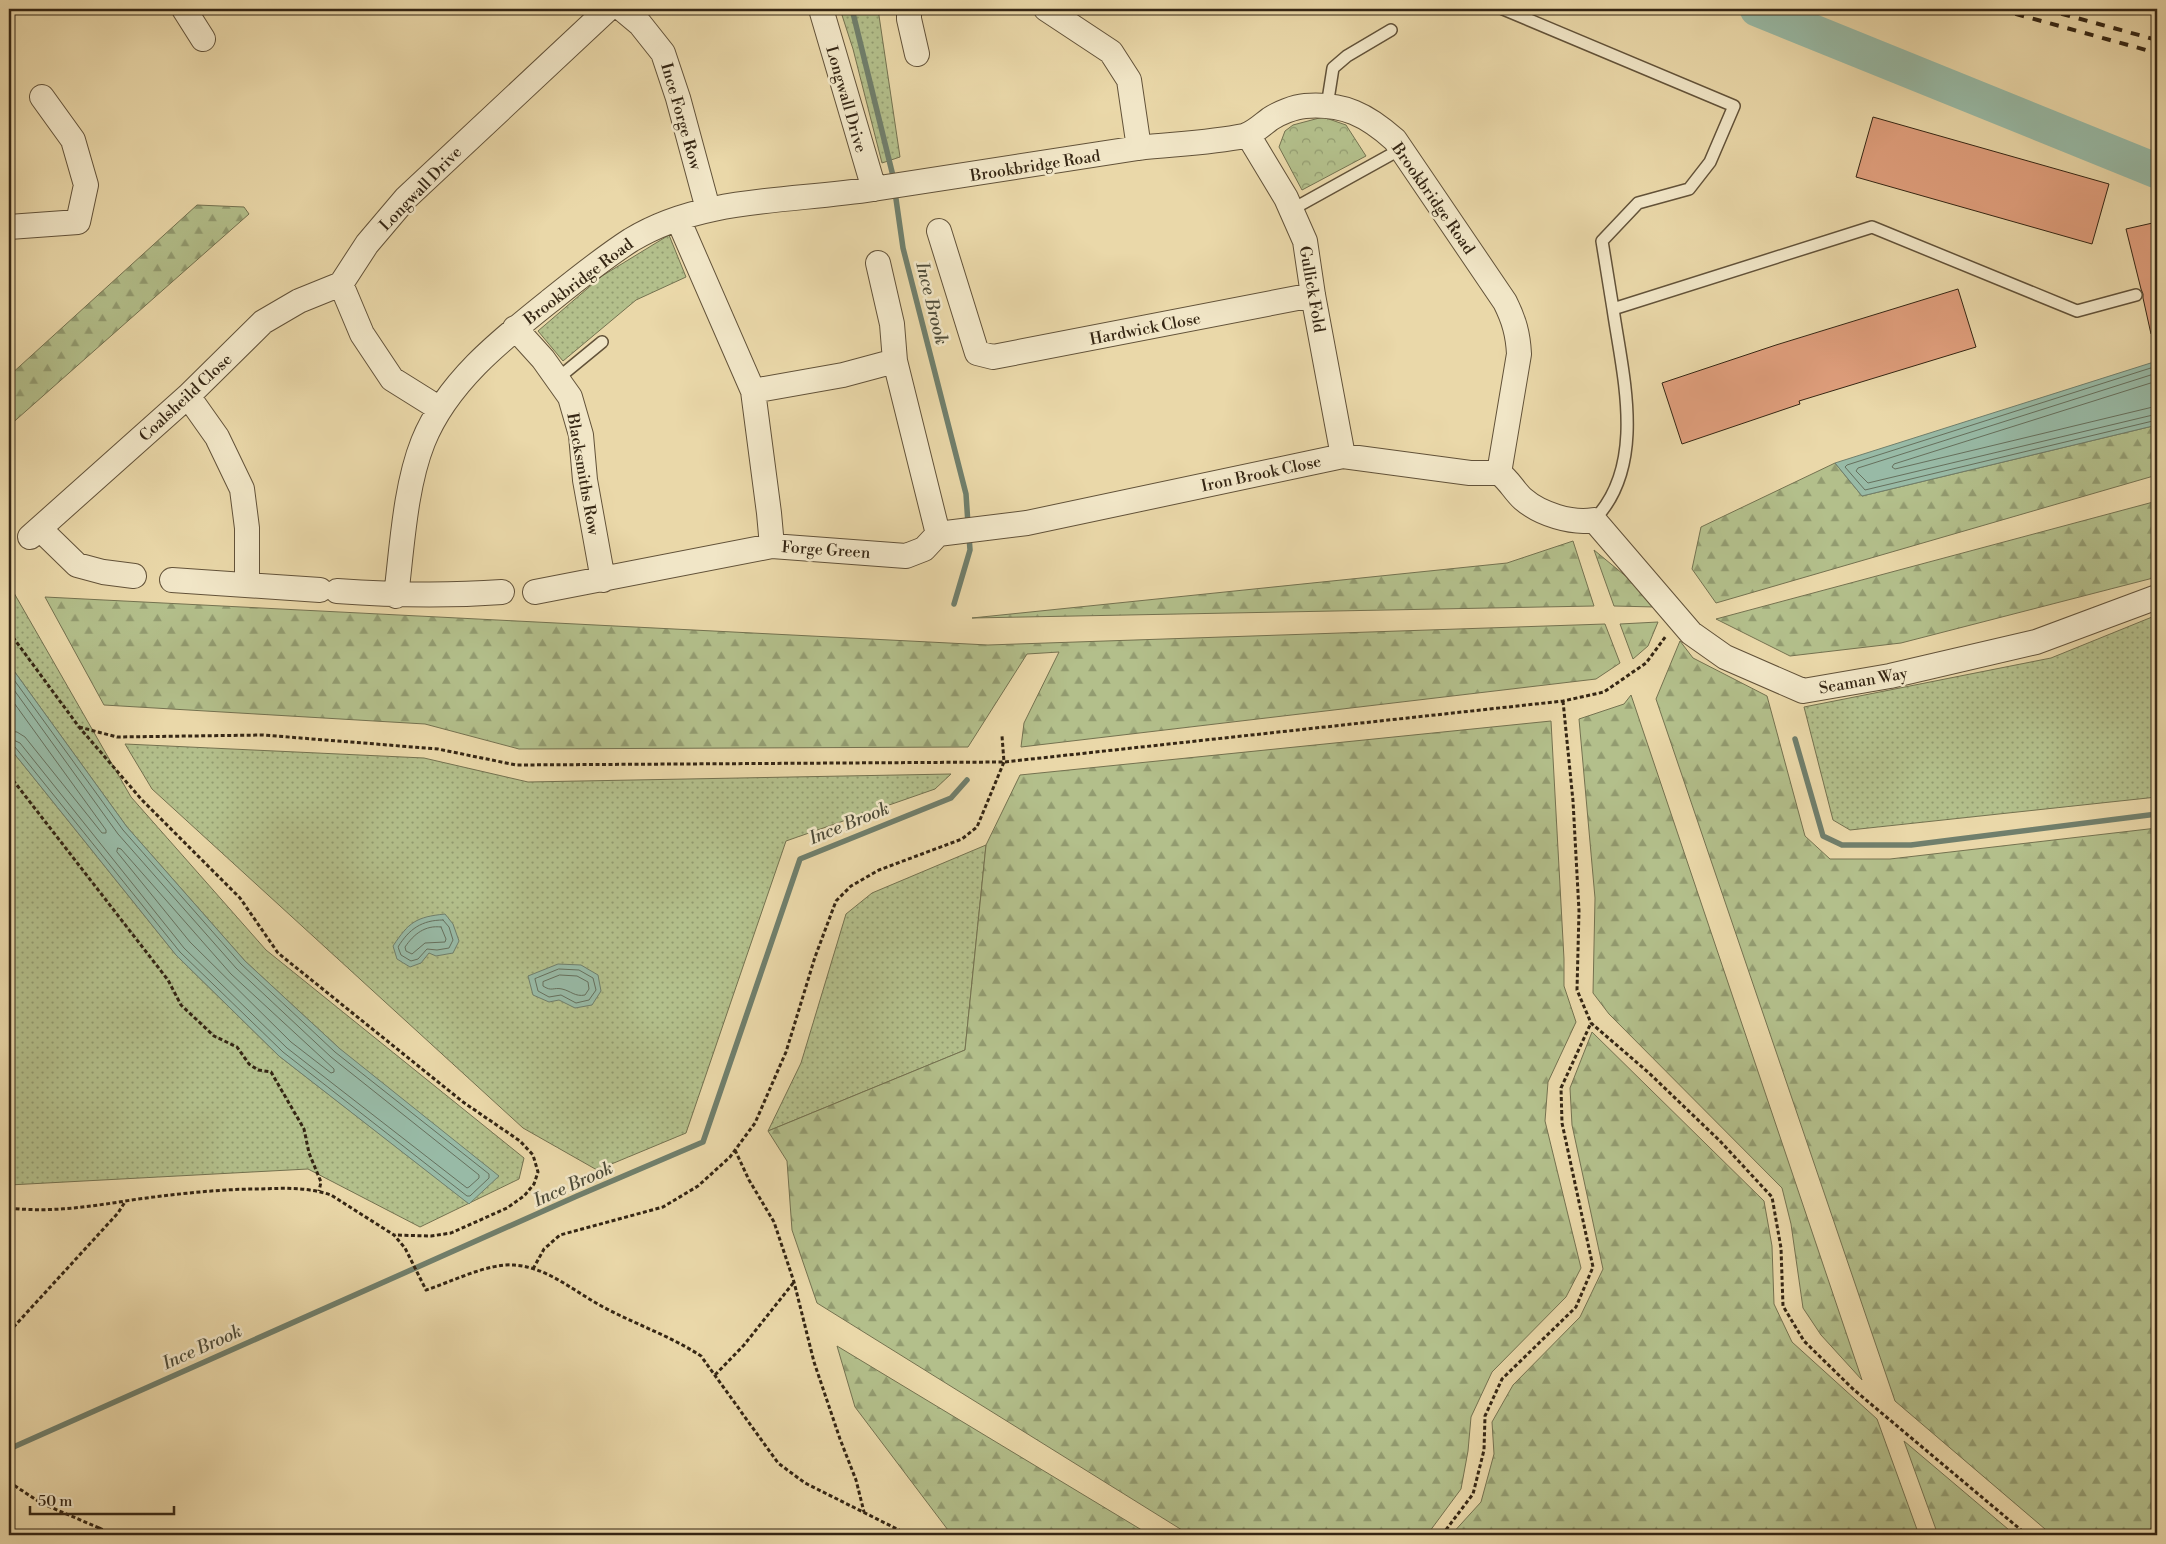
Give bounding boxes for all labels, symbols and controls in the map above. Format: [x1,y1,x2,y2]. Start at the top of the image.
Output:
street label: Longwall Drive [821,44,871,155]
street label: Ince Forge Row [656,60,706,173]
street label: Brookbridge Road [1387,138,1479,258]
street label: Longwall Drive [375,142,466,235]
street label: Brookbridge Road [968,146,1102,186]
street label: Brookbridge Road [519,234,637,330]
street label: Gullick Fold [1295,244,1329,334]
water label: Ince Brook [910,258,953,347]
street label: Hardwick Close [1088,308,1202,350]
street label: Coalsheild Close [135,350,236,446]
street label: Blacksmiths Row [562,411,604,538]
street label: Iron Brook Close [1199,452,1323,496]
street label: Forge Green [781,537,871,563]
street label: Seaman Way [1817,663,1909,699]
water label: Ince Brook [805,797,893,850]
water label: Ince Brook [529,1157,617,1213]
water label: Ince Brook [158,1320,246,1376]
scale bar [30,1484,174,1516]
text: 50 m [38,1492,72,1511]

